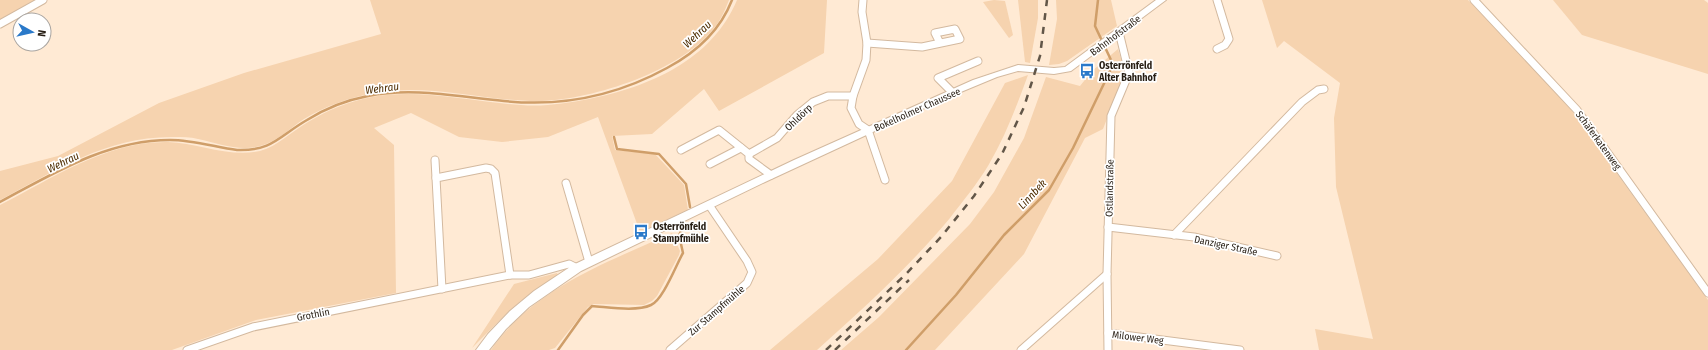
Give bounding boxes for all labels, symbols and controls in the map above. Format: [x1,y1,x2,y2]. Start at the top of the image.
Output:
north arrow [12,12,52,52]
street label: Bahnhofstraße [1088,13,1143,59]
water label: Wehrau [680,18,714,51]
text: N [35,29,48,37]
place label: Osterrönfeld Alter Bahnhof [1098,60,1157,84]
bus stop icon: Osterrönfeld Alter Bahnhof [1078,62,1096,80]
water label: Wehrau [364,80,400,97]
street label: Bokelholmer Chaussee [872,85,962,134]
street label: Ohldörp [782,102,815,134]
street label: Schäferkatenweg [1573,109,1624,173]
water label: Wehrau [45,149,82,176]
street label: Ostlandstraße [1103,159,1117,217]
water label: Linnbek [1015,177,1050,212]
place label: Osterrönfeld Stampfmühle [653,221,709,245]
bus stop icon: Osterrönfeld Stampfmühle [632,223,650,241]
street label: Danziger Straße [1193,233,1259,259]
street label: Zur Stampfmühle [686,283,747,338]
street label: Grothlin [296,306,331,324]
street label: Milower Weg [1111,329,1165,347]

